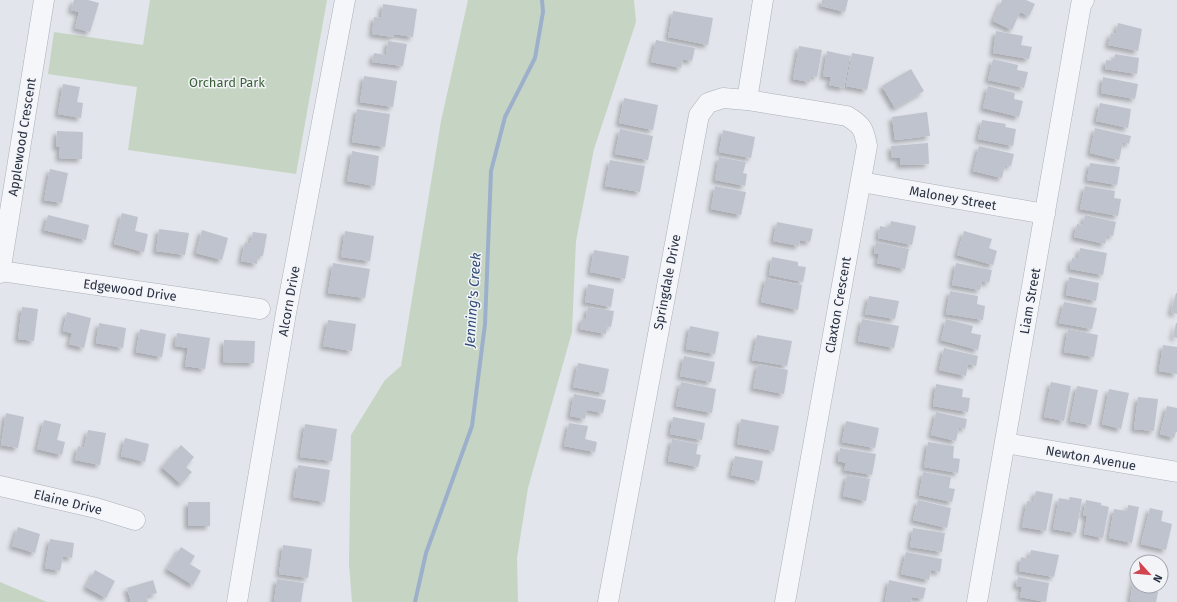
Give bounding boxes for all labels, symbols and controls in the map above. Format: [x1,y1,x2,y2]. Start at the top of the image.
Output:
park label: Orchard Park [189,75,265,90]
street label: Applewood Crescent [5,76,39,197]
street label: Maloney Street [908,183,998,213]
street label: Springdale Drive [650,233,684,331]
water label: Jenning's Creek [461,252,485,349]
street label: Claxton Crescent [822,255,854,354]
street label: Alcorn Drive [275,265,303,337]
street label: Liam Street [1017,266,1043,335]
street label: Edgewood Drive [82,276,178,304]
street label: Newton Avenue [1045,443,1137,473]
street label: Elaine Drive [32,486,104,518]
north arrow [1129,554,1169,594]
text: N [1150,572,1165,585]

